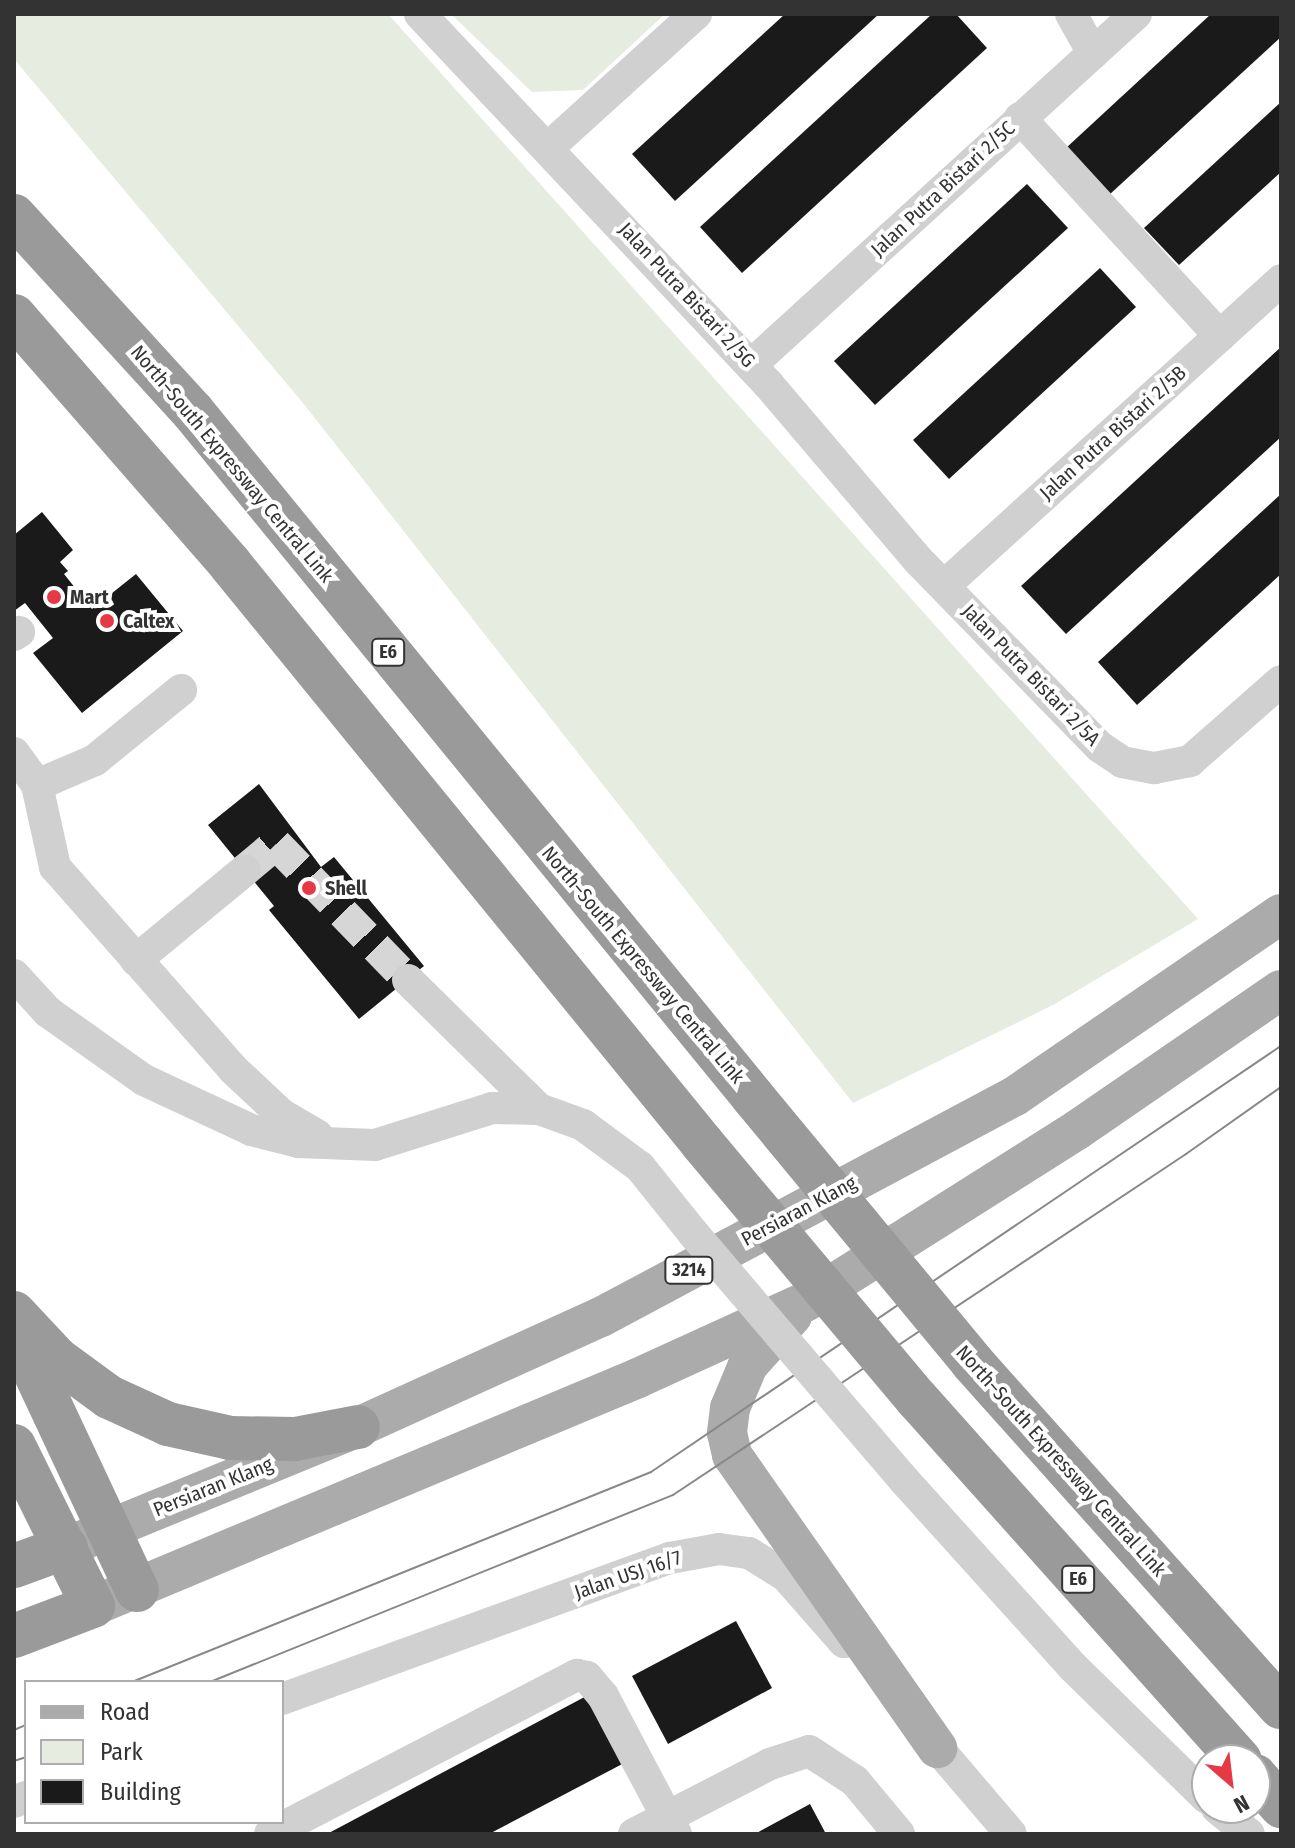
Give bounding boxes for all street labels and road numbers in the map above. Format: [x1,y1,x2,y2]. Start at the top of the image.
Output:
street label: Jalan Putra Bistari 2/5C [866,116,1020,262]
street label: Jalan Putra Bistari 2/5G [614,218,760,372]
street label: North–South Expressway Central Link [126,341,338,587]
street label: Jalan Putra Bistari 2/5B [1035,361,1191,505]
street label: Jalan Putra Bistari 2/5A [957,599,1105,751]
road number: E6 [370,638,406,666]
street label: North–South Expressway Central Link [537,842,749,1088]
street label: Persiaran Klang [737,1171,861,1251]
road number: 3214 [663,1256,715,1284]
street label: North–South Expressway Central Link [951,1341,1171,1581]
street label: Persiaran Klang [150,1452,276,1522]
street label: Jalan USJ 16/7 [571,1545,685,1605]
road number: E6 [1060,1565,1096,1593]

